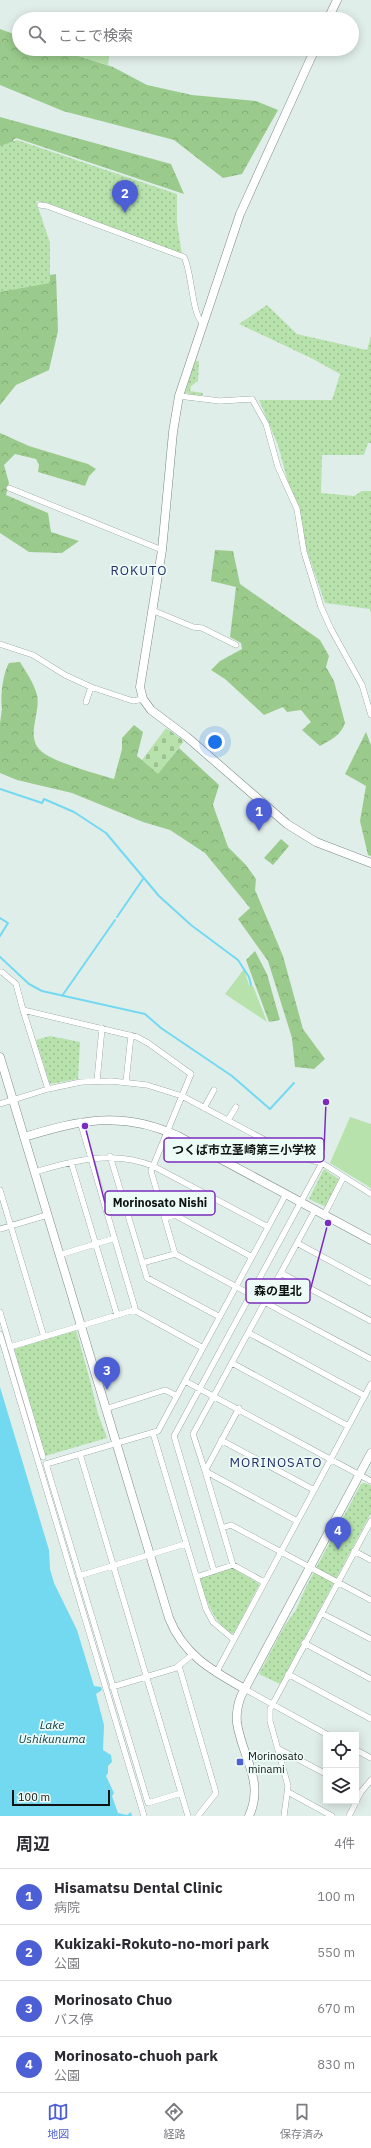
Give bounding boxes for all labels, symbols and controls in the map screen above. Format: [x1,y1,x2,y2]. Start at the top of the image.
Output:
search box [12,12,359,56]
icon: search [26,23,48,45]
text: ここで検索 [58,26,133,45]
pin: 2 [112,180,138,213]
district label: ROKUTO [111,562,167,579]
your location [205,732,225,752]
pin: 1 [246,798,272,831]
callout: つくば市立茎崎第三小学校 [164,1138,324,1162]
text: つくば市立茎崎第三小学校 [172,1142,316,1157]
callout: Morinosato Nishi [105,1191,215,1215]
text: Morinosato Nishi [113,1195,207,1210]
callout: 森の里北 [246,1279,310,1303]
text: 森の里北 [254,1283,302,1298]
pin: 3 [94,1357,120,1390]
district label: MORINOSATO [229,1454,323,1471]
pin: 4 [325,1517,351,1550]
water label: Lake Ushikunuma [18,1717,86,1746]
map controls [323,1732,359,1804]
button: locate [323,1732,359,1768]
place label: Morinosato minami [248,1749,304,1776]
marker: Morinosato minami [235,1757,245,1767]
button: layers [323,1768,359,1804]
scale bar [12,1788,110,1807]
text: 100 m [18,1790,50,1804]
text: 周辺 [16,1833,50,1855]
text: 4件 [334,1835,355,1852]
text: Hisamatsu Dental Clinic [54,1878,223,1897]
text: 1 [25,1888,33,1905]
text: 100 m [317,1888,355,1905]
text: 病院 [54,1899,80,1916]
text: Kukizaki-Rokuto-no-mori park [54,1934,269,1953]
text: 2 [25,1944,33,1961]
text: 550 m [317,1944,355,1961]
text: 公園 [54,1955,80,1972]
text: Morinosato Chuo [54,1990,172,2009]
text: 3 [25,2000,33,2017]
text: 670 m [317,2000,355,2017]
text: バス停 [54,2011,93,2028]
text: Morinosato-chuoh park [54,2046,218,2065]
text: 4 [25,2056,33,2073]
text: 830 m [317,2056,355,2073]
text: 公園 [54,2067,80,2084]
tab: 地図 [47,2101,69,2141]
tab: 経路 [163,2101,185,2141]
tab: 保存済み [280,2101,324,2141]

